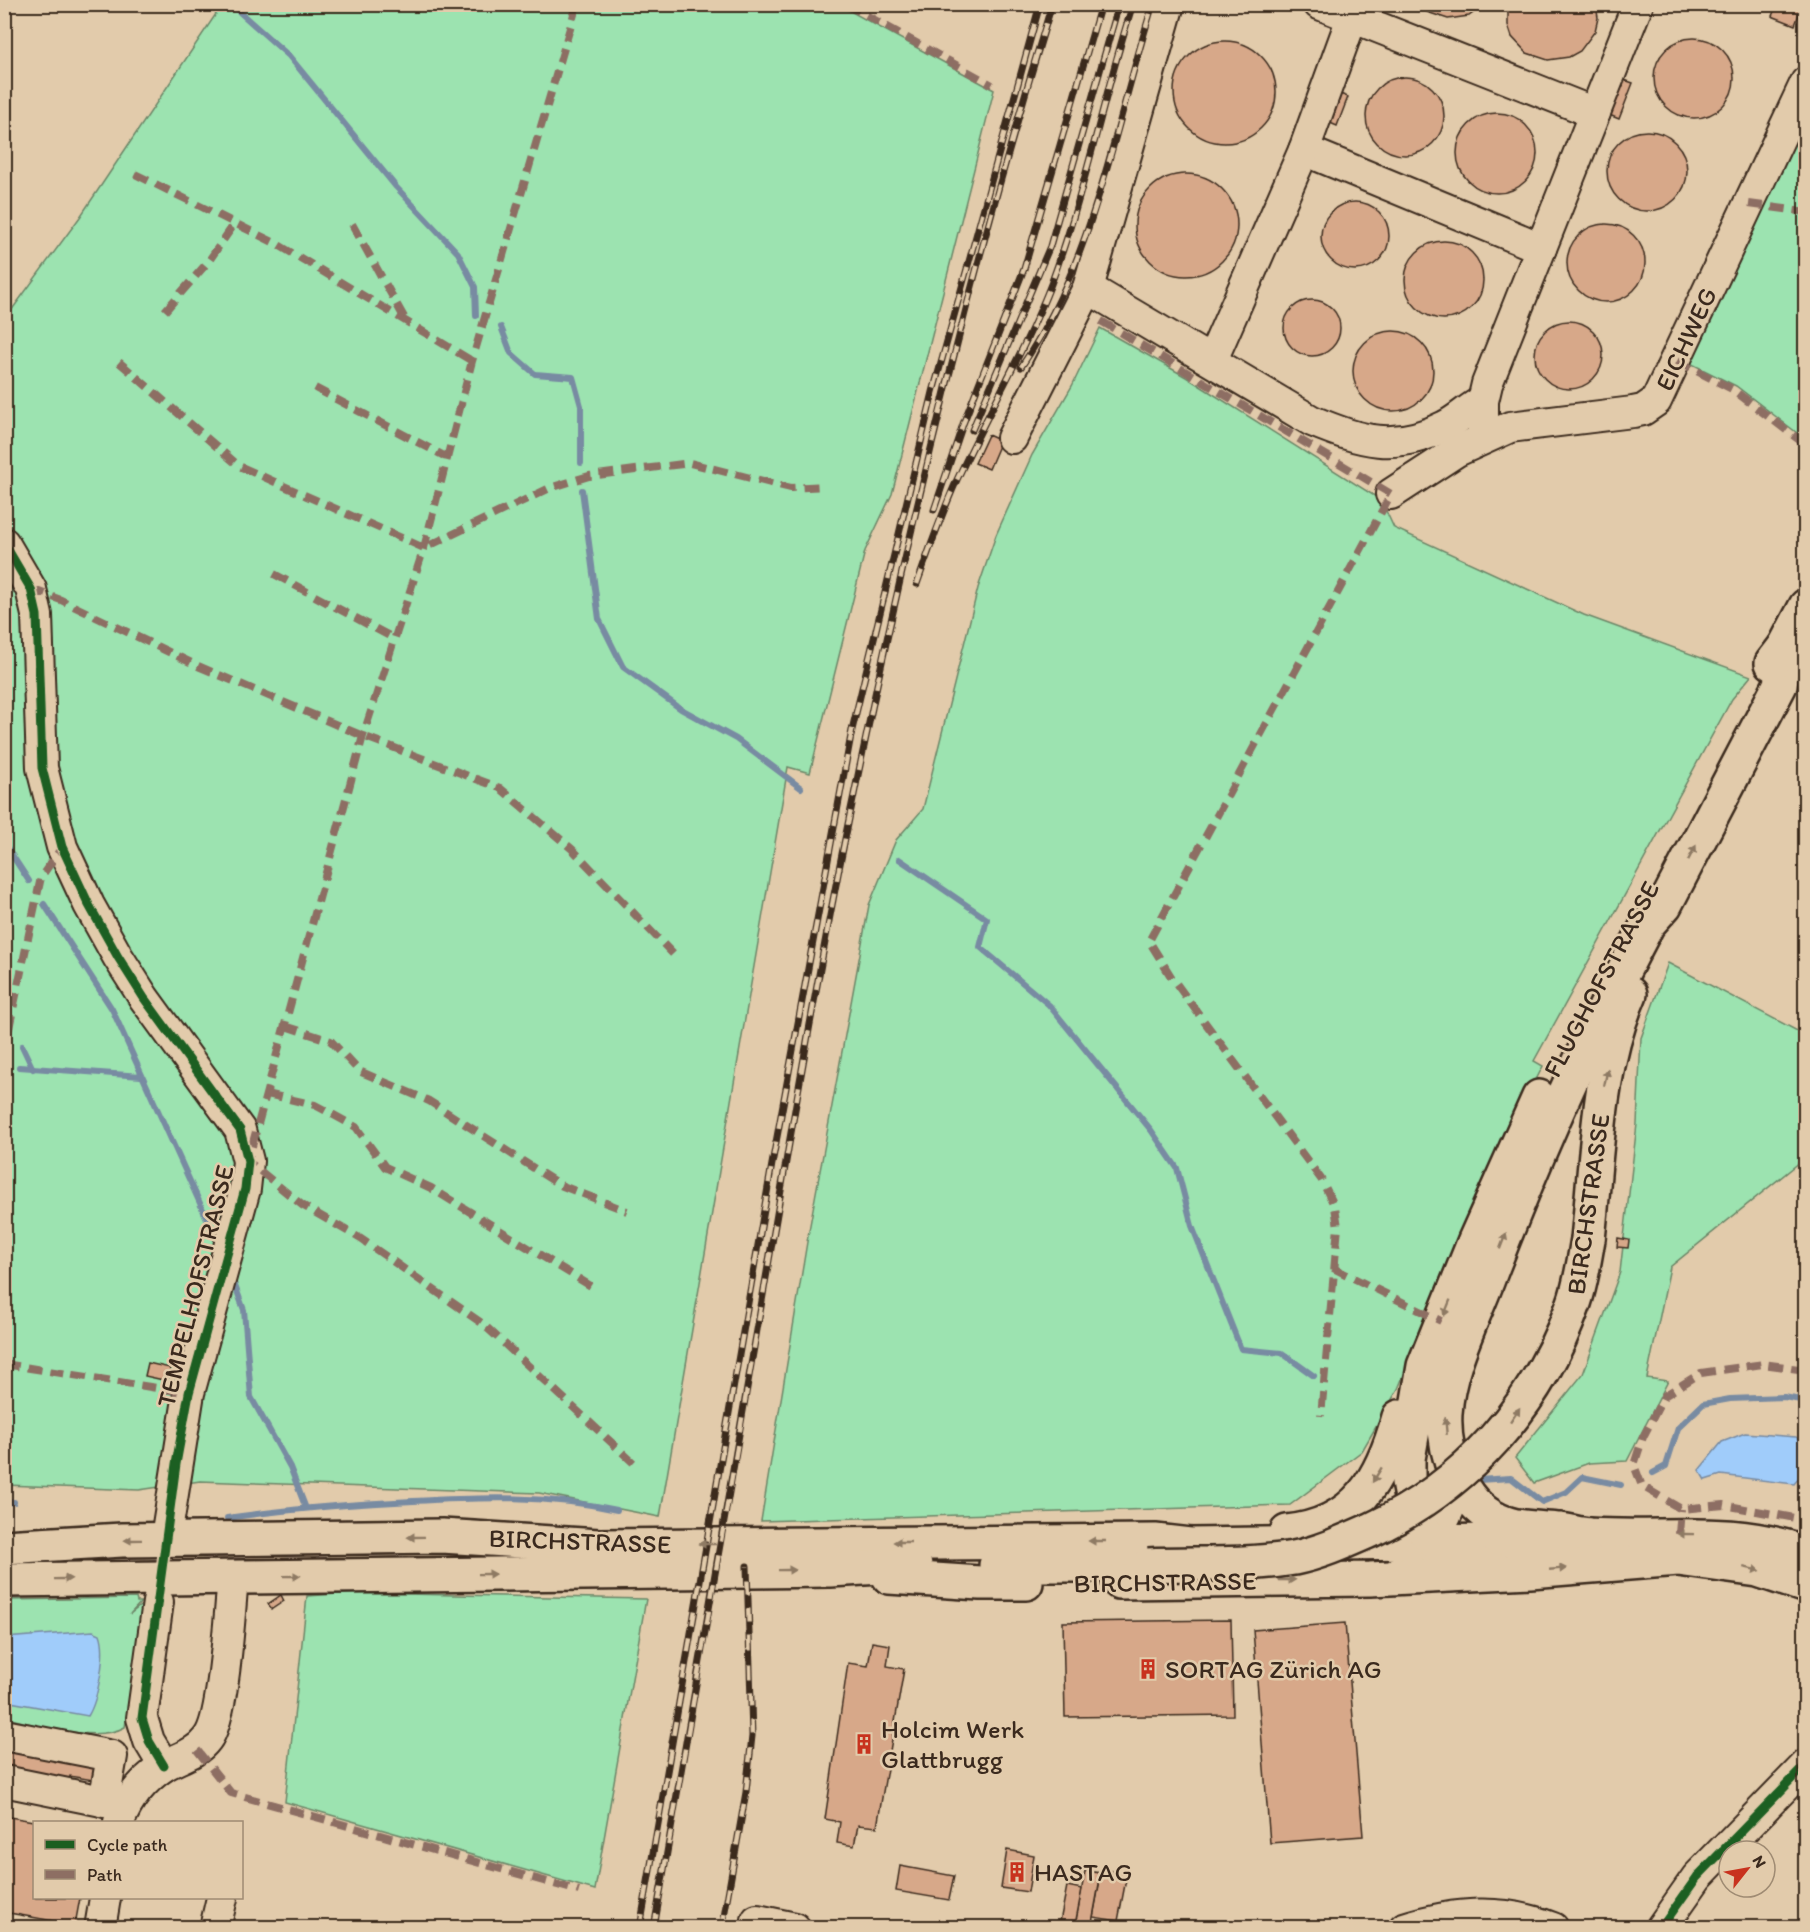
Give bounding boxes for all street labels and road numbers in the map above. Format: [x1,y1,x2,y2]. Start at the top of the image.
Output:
street label: EICHWEG [1648,282,1724,396]
street label: FLUGHOFSTRASSE [1536,876,1666,1082]
street label: BIRCHSTRASSE [1559,1111,1617,1297]
street label: TEMPELHOFSTRASSE [149,1162,241,1410]
street label: BIRCHSTRASSE [488,1522,672,1560]
street label: BIRCHSTRASSE [1073,1564,1257,1600]

